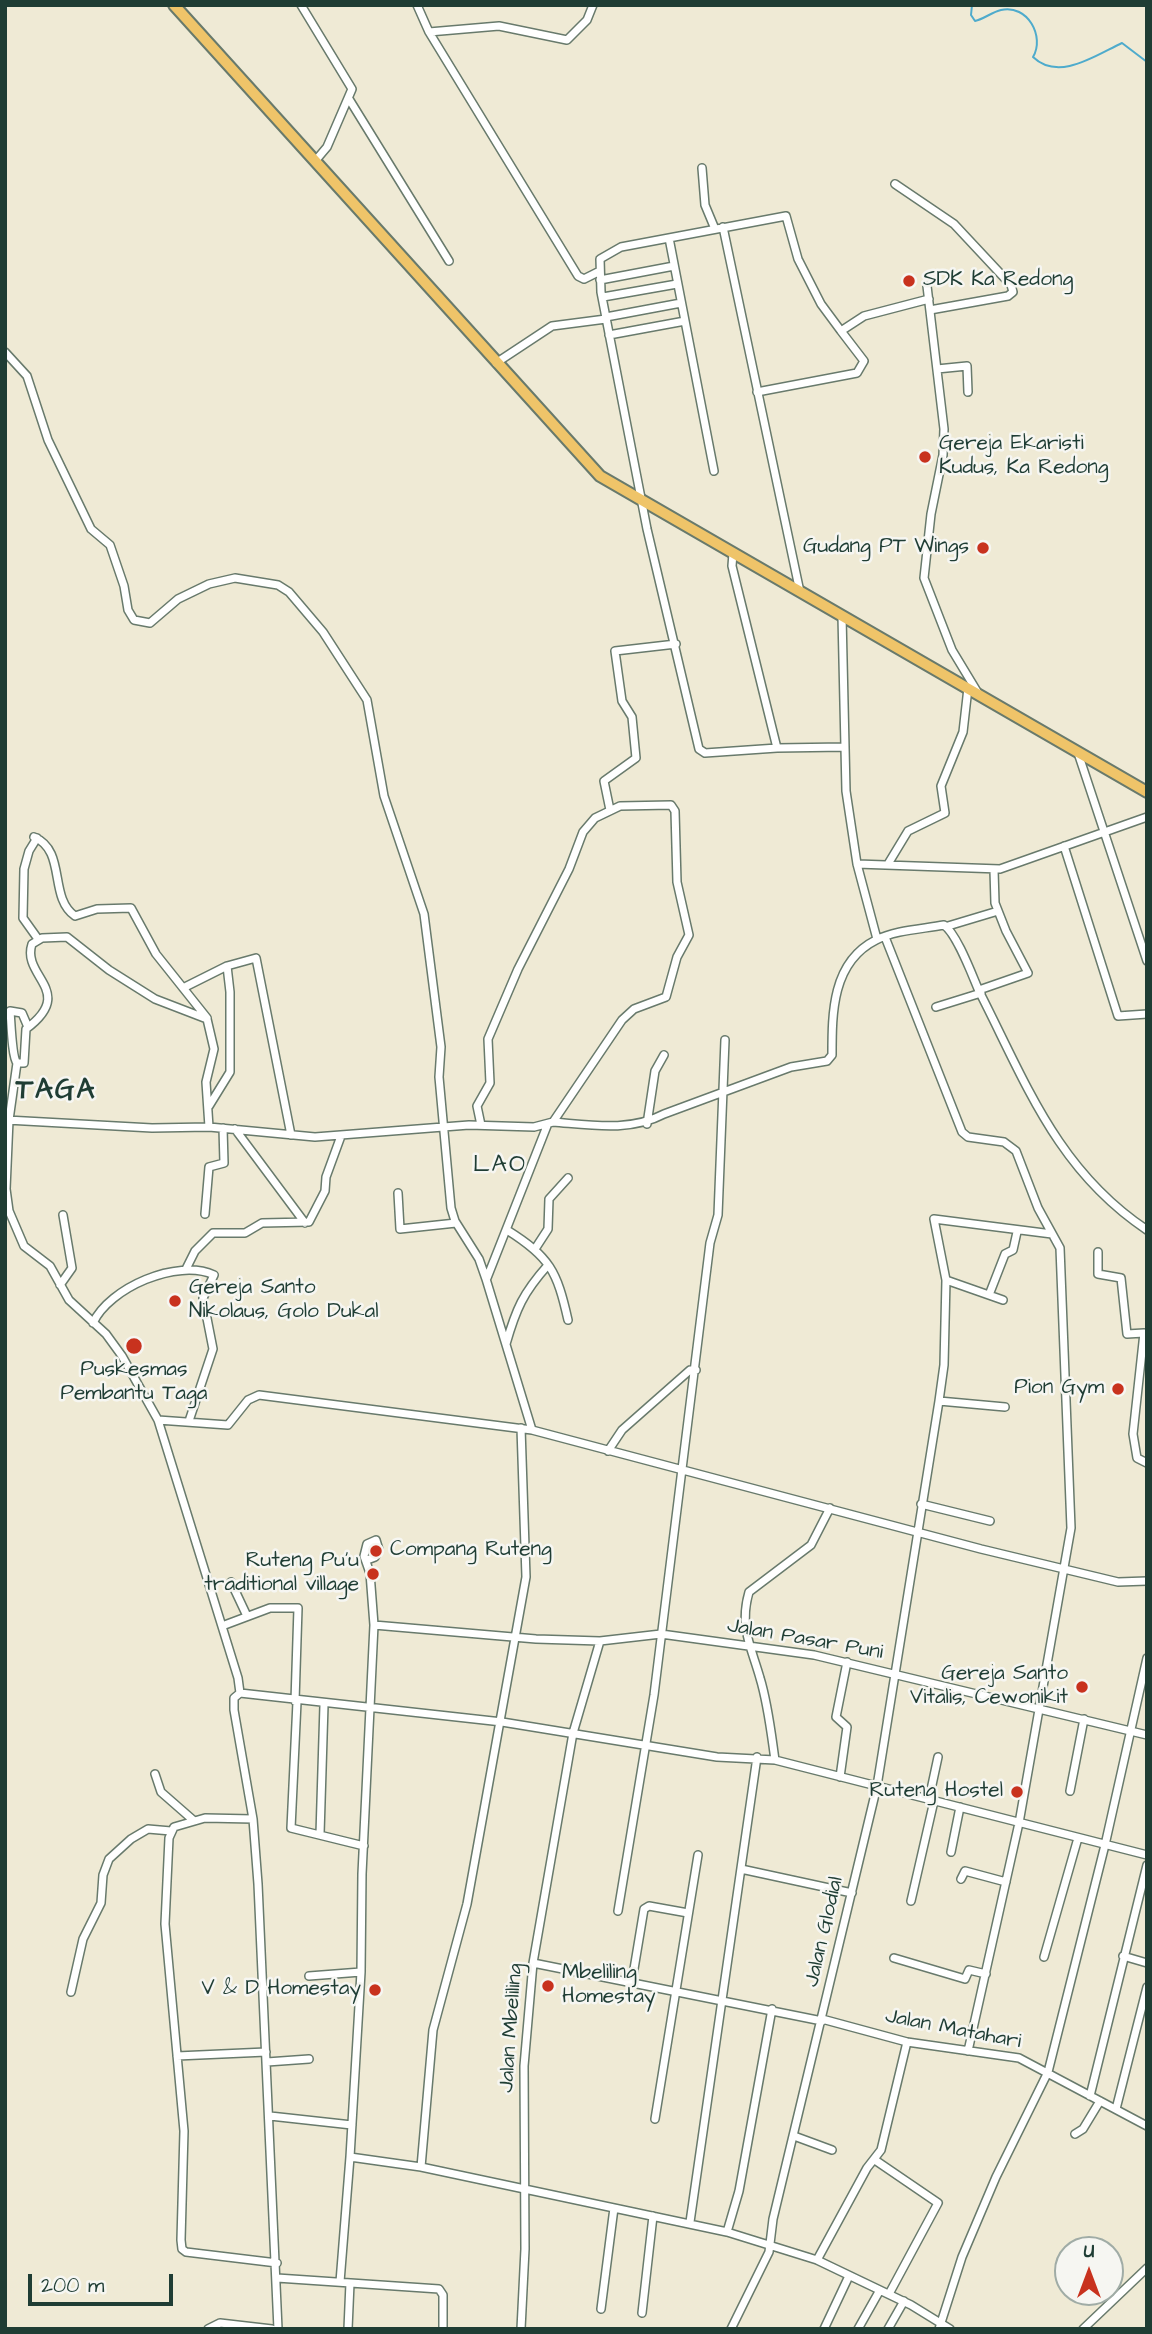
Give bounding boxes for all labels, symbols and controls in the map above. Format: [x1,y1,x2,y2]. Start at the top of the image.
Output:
place label: SDK Ka Redong [923,268,1073,294]
marker: SDK Ka Redong [901,273,917,289]
place label: Gereja Ekaristi Kudus, Ka Redong [939,432,1109,482]
marker: Gereja Ekaristi Kudus, Ka Redong [917,449,933,465]
place label: Gudang PT Wings [803,535,969,561]
marker: Gudang PT Wings [975,540,991,556]
district label: TAGA [16,1075,96,1109]
district label: LAO [473,1152,527,1180]
place label: Gereja Santo Nikolaus, Golo Dukal [189,1276,378,1326]
marker: Gereja Santo Nikolaus, Golo Dukal [167,1293,183,1309]
marker: Puskesmas Pembantu Taga [124,1336,144,1356]
place label: Puskesmas Pembantu Taga [61,1358,207,1408]
place label: Pion Gym [1014,1376,1104,1402]
marker: Pion Gym [1110,1381,1126,1397]
place label: Compang Ruteng [390,1538,552,1564]
marker: Compang Ruteng [368,1543,384,1559]
place label: Ruteng Pu'u traditional village [204,1549,359,1599]
marker: Ruteng Pu'u traditional village [365,1566,381,1582]
street label: Jalan Pasar Puni [725,1614,885,1666]
place label: Gereja Santo Vitalis, Cewonikit [910,1662,1068,1712]
marker: Gereja Santo Vitalis, Cewonikit [1074,1679,1090,1695]
place label: Ruteng Hostel [870,1779,1003,1805]
marker: Ruteng Hostel [1009,1784,1025,1800]
street label: Jalan Glodial [800,1874,850,1990]
place label: Mbeliling Homestay [562,1961,655,2011]
street label: Jalan Mbeliling [495,1963,529,2093]
place label: V & D Homestay [201,1977,361,2003]
marker: Mbeliling Homestay [540,1978,556,1994]
marker: V & D Homestay [367,1982,383,1998]
street label: Jalan Matahari [883,2004,1023,2056]
north arrow [1054,2236,1124,2306]
text: U [1084,2238,1094,2265]
scale bar [32,2260,177,2304]
text: 200 m [41,2271,104,2300]

